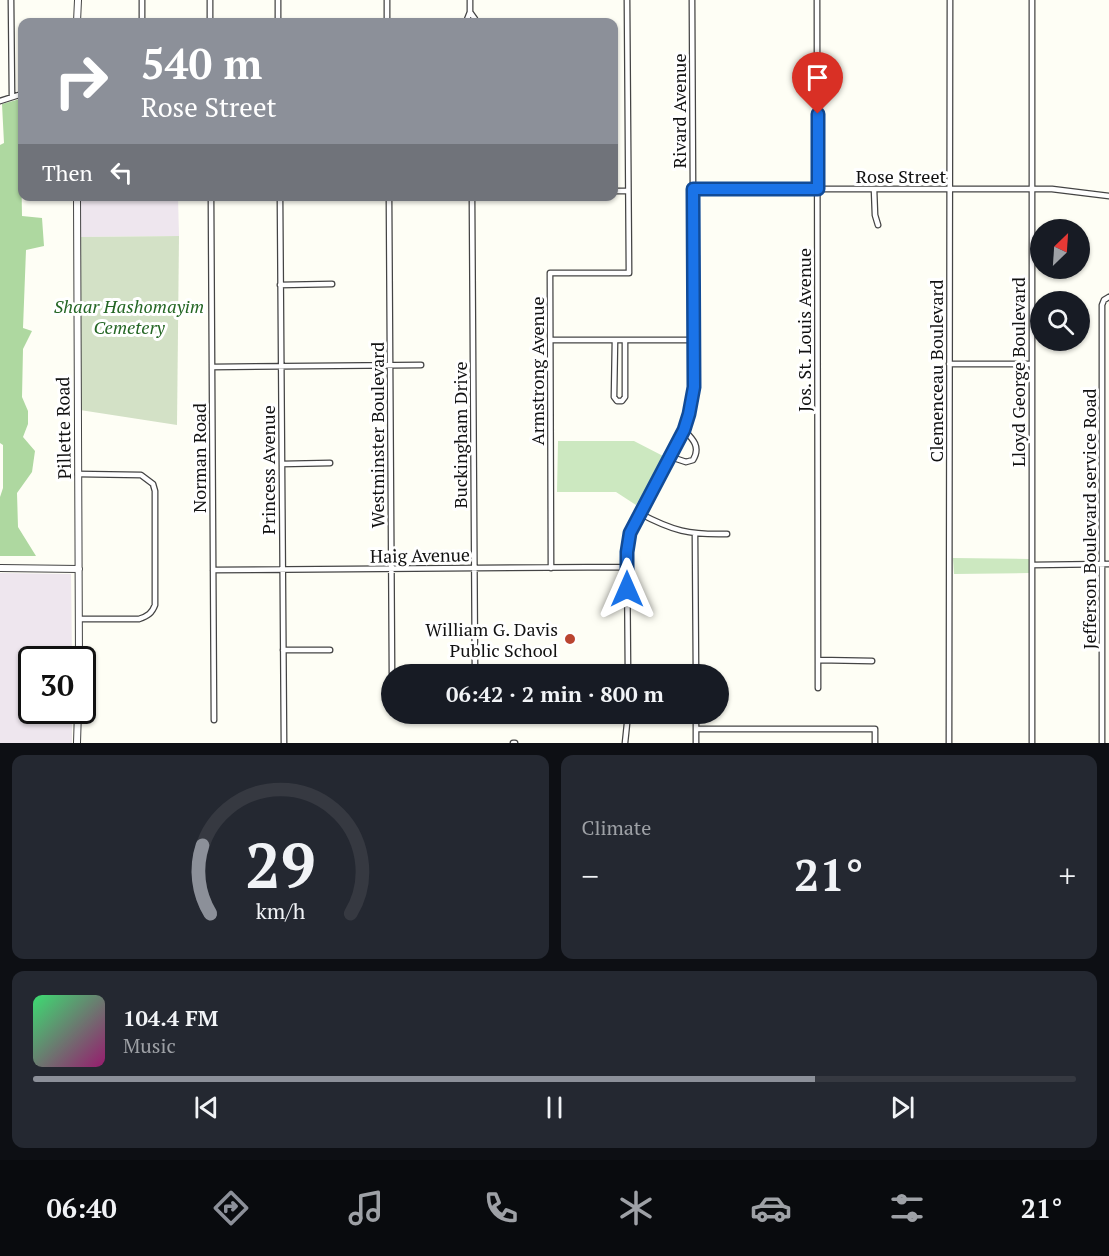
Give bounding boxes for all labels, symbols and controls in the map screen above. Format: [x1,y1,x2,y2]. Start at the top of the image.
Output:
text: 540 m [141,35,262,91]
icon: right [42,42,120,120]
pin [792,52,843,114]
street label: Rivard Avenue [667,54,691,168]
icon: arrive [801,61,834,94]
text: Rose Street [141,89,277,125]
icon: left [105,156,138,189]
text: Then [42,158,93,187]
street label: Rose Street [856,164,946,188]
north arrow [1030,219,1090,279]
map controls [1030,219,1090,351]
street label: Jos. St. Louis Avenue [792,248,816,412]
street label: Lloyd George Boulevard [1006,277,1030,467]
street label: Clemenceau Boulevard [924,280,948,462]
button: search [1030,291,1090,351]
park label: Shaar Hashomayim Cemetery [54,294,204,339]
street label: Armstrong Avenue [525,296,549,446]
street label: Westminster Boulevard [365,342,389,528]
street label: Buckingham Drive [448,361,472,509]
street label: Pillette Road [50,376,76,480]
street label: Jefferson Boulevard service Road [1077,388,1101,650]
street label: Norman Road [187,403,211,513]
street label: Princess Avenue [256,405,280,535]
street label: Haig Avenue [370,542,470,568]
position arrow [595,557,659,621]
place label: William G. Davis Public School [425,617,558,662]
marker: William G. Davis Public School [563,632,577,646]
speed limit sign: 30 [18,646,96,724]
text: 06:42 · 2 min · 800 m [446,679,664,708]
text: Climate [582,814,651,841]
text: 29 [245,823,316,906]
text: 21° [794,844,863,904]
text: − [582,854,599,897]
text: + [1058,854,1076,897]
text: km/h [255,897,305,925]
text: 104.4 FM [123,1003,218,1032]
text: Music [123,1032,176,1059]
icon: previous [190,1091,223,1124]
icon: pause [538,1091,571,1124]
icon: next [886,1091,919,1124]
icon: directions [210,1187,252,1229]
icon: music [345,1187,387,1229]
icon: phone [480,1187,522,1229]
icon: climate [615,1187,657,1229]
icon: car [750,1187,792,1229]
icon: filters [886,1187,928,1229]
text: 06:40 [47,1190,117,1226]
text: 21° [1021,1190,1062,1226]

